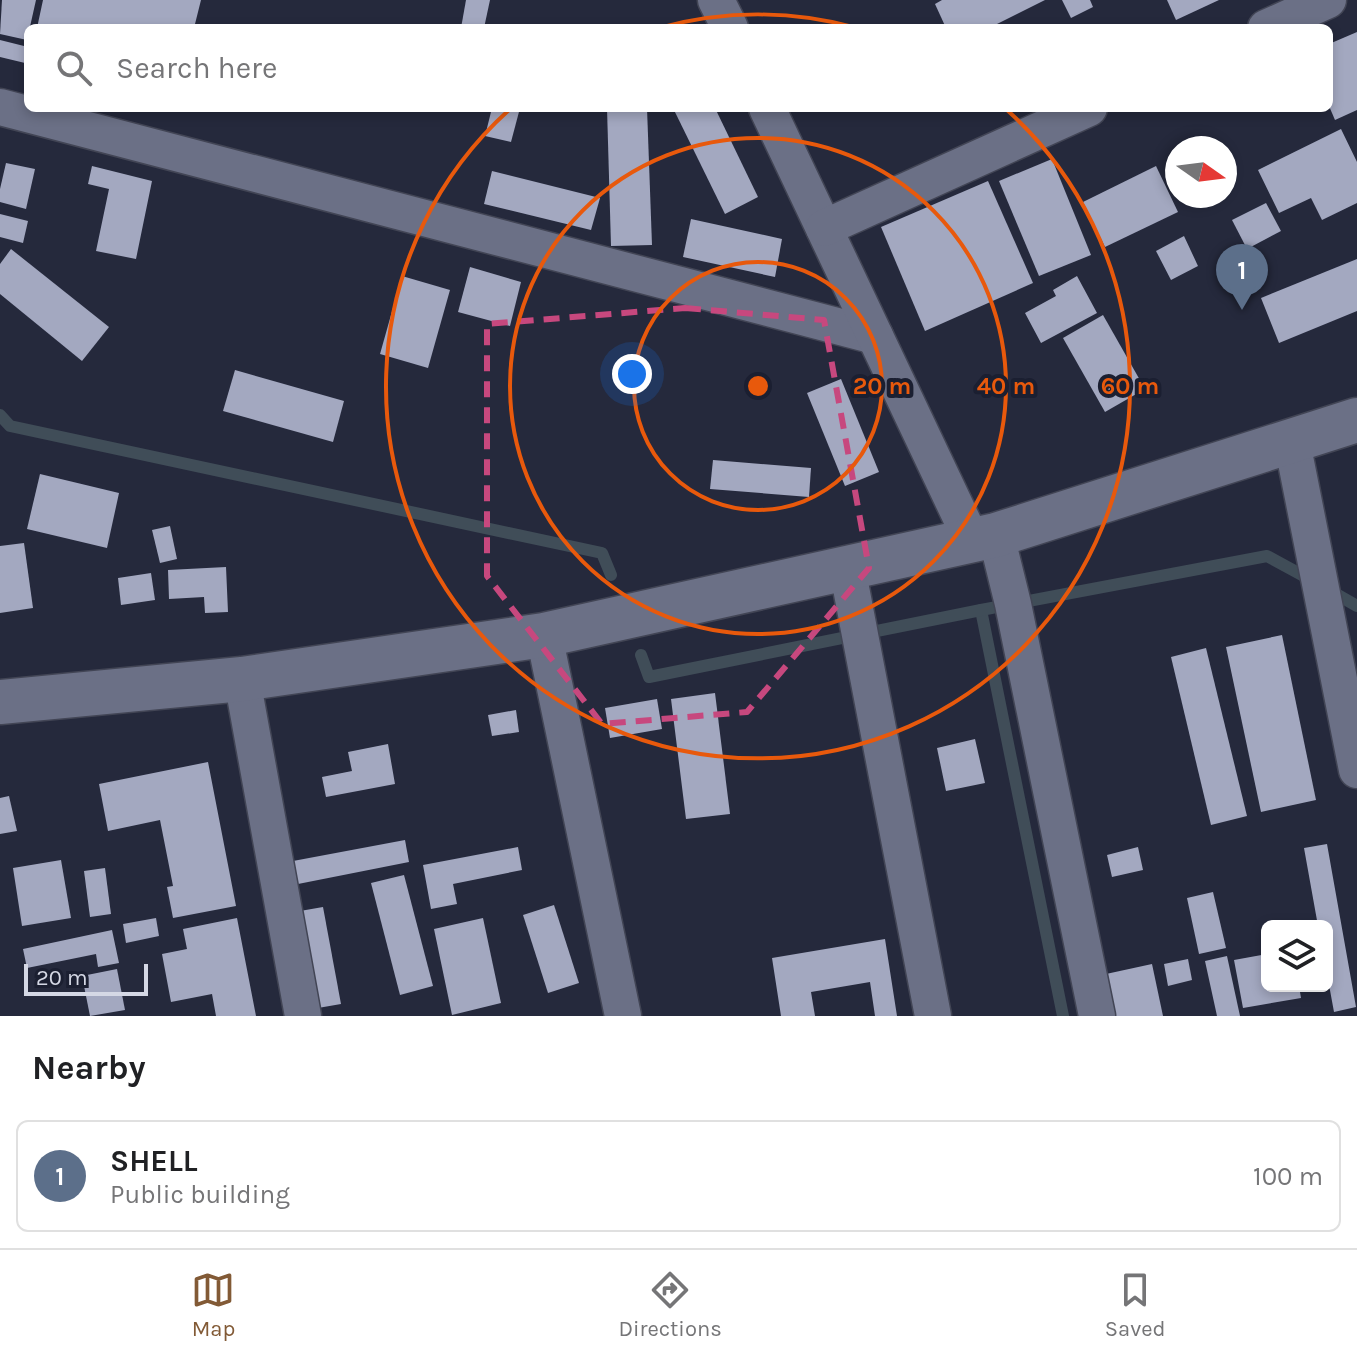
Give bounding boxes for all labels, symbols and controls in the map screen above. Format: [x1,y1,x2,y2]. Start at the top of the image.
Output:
search box [24,24,1333,112]
icon: search [52,46,96,90]
text: Search here [116,50,277,86]
north arrow [1165,136,1237,208]
pin: 1 [1216,244,1268,310]
your location [612,354,652,394]
centre of rings [744,372,772,400]
text: 20 m [853,372,911,400]
text: 40 m [977,372,1035,400]
text: 60 m [1101,372,1159,400]
map controls [1261,920,1333,992]
button: layers [1261,920,1333,992]
scale bar [24,960,148,996]
text: 20 m [36,965,88,991]
text: Nearby [32,1048,146,1088]
text: SHELL [110,1143,198,1179]
text: 1 [55,1161,65,1192]
text: 100 m [1253,1161,1323,1192]
text: Public building [110,1179,290,1210]
tab: Map [191,1268,235,1342]
tab: Directions [618,1268,722,1342]
tab: Saved [1105,1268,1166,1342]

